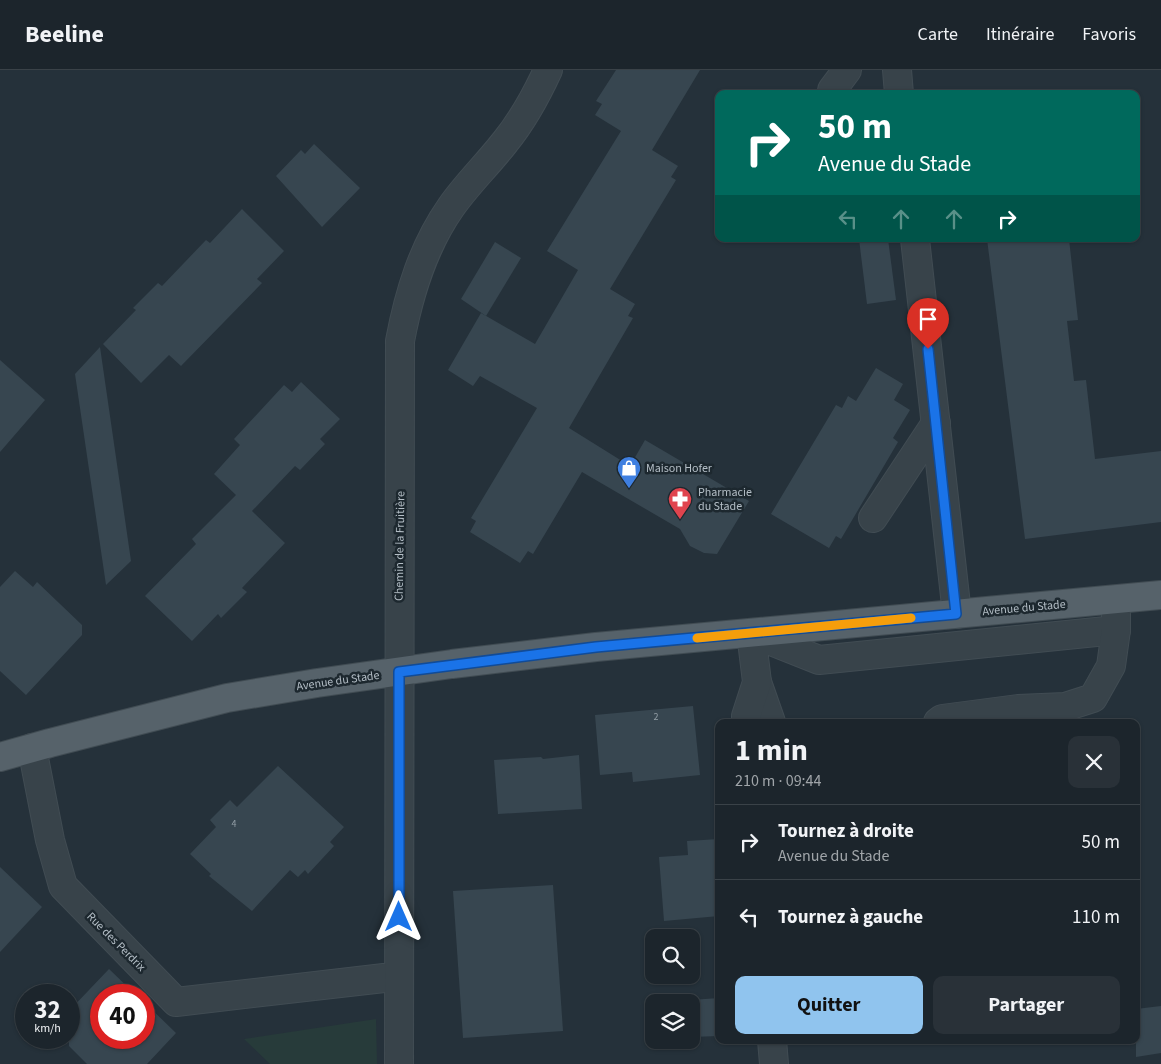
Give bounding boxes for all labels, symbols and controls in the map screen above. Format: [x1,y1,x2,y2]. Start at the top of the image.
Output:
text: Beeline [25,17,104,52]
text: Carte [918,22,958,47]
text: Itinéraire [986,22,1054,47]
text: Favoris [1082,22,1136,47]
text: 50 m [818,102,892,152]
icon: right [735,110,800,175]
text: Avenue du Stade [818,148,971,180]
icon: left [834,205,862,233]
icon: ahead [887,205,915,233]
icon: ahead [940,205,968,233]
icon: right [993,205,1021,233]
pin [907,298,949,349]
icon: arrive [914,305,942,333]
shop icon: Maison Hofer [616,455,642,489]
place label: Maison Hofer [646,460,713,477]
place label: Pharmacie du Stade [698,484,752,515]
pharmacy icon: Pharmacie du Stade [667,486,693,520]
street label: Chemin de la Fruitière [391,491,409,601]
street label: Avenue du Stade [982,596,1066,620]
street label: Avenue du Stade [295,667,381,695]
house number: 2 [654,710,659,724]
text: 1 min [735,729,808,772]
button: close [1068,736,1120,788]
text: 210 m · 09:44 [735,770,822,792]
house number: 4 [232,817,237,831]
text: Tournez à droite [778,818,914,845]
icon: right [735,828,763,856]
text: 50 m [1082,829,1120,856]
text: Avenue du Stade [778,845,889,867]
position arrow [372,890,424,942]
icon: left [735,903,763,931]
text: Tournez à gauche [778,904,923,931]
text: 110 m [1072,904,1120,931]
street label: Rue des Perdrix [83,909,150,976]
map controls [645,929,700,1049]
button: search [645,929,700,984]
button: Quitter [735,976,923,1034]
button: Partager [933,976,1120,1034]
speed limit sign: 40 [90,984,155,1049]
text: 32 [34,992,61,1028]
button: layers [645,994,700,1049]
text: km/h [34,1020,61,1037]

